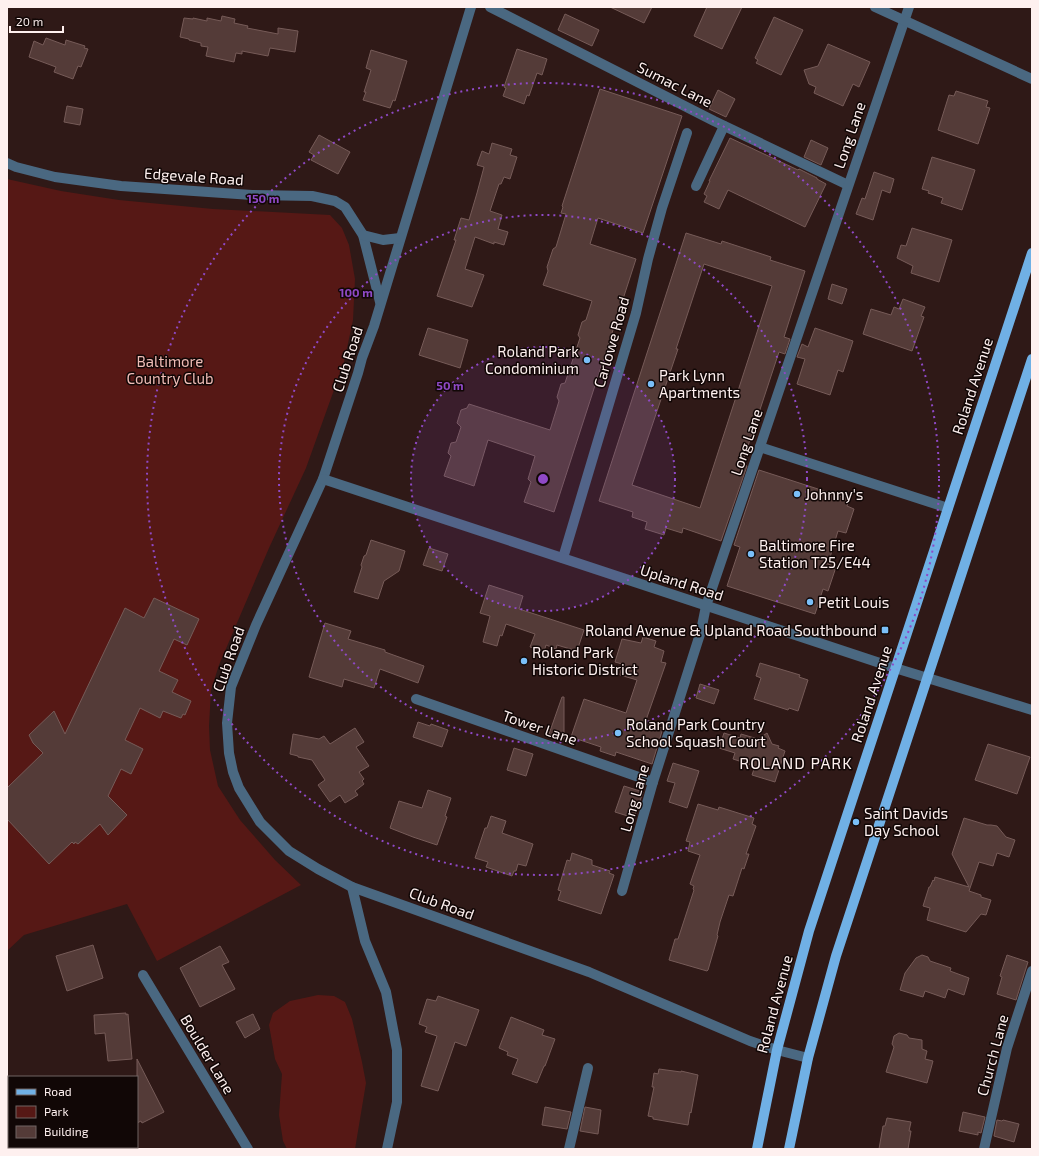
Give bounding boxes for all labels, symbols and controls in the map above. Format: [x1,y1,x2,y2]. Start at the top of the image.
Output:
scale bar [10,8,63,34]
text: 20 m [16,14,43,28]
street label: Sumac Lane [634,57,716,111]
street label: Long Lane [829,99,869,171]
street label: Edgevale Road [144,164,244,188]
text: 150 m [247,191,279,205]
text: 100 m [339,285,373,299]
street label: Carlowe Road [589,294,633,390]
street label: Club Road [328,324,366,394]
street label: Roland Avenue [948,335,996,437]
place label: Roland Park Condominium [485,342,579,377]
park label: Baltimore Country Club [126,352,214,387]
marker: Roland Park Condominium [582,355,592,365]
place label: Park Lynn Apartments [659,366,740,401]
text: 50 m [436,378,464,392]
marker: Park Lynn Apartments [646,379,656,389]
street label: Long Lane [726,406,766,478]
centre of rings [536,472,550,486]
place label: Johnny's [805,485,863,503]
marker: Johnny's [792,489,802,499]
place label: Baltimore Fire Station T25/E44 [759,536,871,571]
marker: Baltimore Fire Station T25/E44 [746,549,756,559]
street label: Upland Road [638,560,726,604]
place label: Petit Louis [818,593,889,611]
marker: Petit Louis [805,597,815,607]
place label: Roland Avenue & Upland Road Southbound [585,621,877,639]
street label: Club Road [208,624,248,694]
marker: Roland Avenue & Upland Road Southbound [880,625,890,635]
place label: Roland Park Historic District [532,643,638,678]
street label: Roland Avenue [847,643,895,745]
marker: Roland Park Historic District [519,656,529,666]
street label: Tower Lane [500,706,580,748]
place label: Roland Park Country School Squash Court [626,715,766,750]
marker: Roland Park Country School Squash Court [613,728,623,738]
district label: ROLAND PARK [739,753,853,772]
street label: Long Lane [616,762,652,834]
place label: Saint Davids Day School [864,804,948,839]
marker: Saint Davids Day School [851,817,861,827]
street label: Club Road [407,883,477,923]
street label: Roland Avenue [752,953,796,1055]
street label: Boulder Lane [177,1011,239,1097]
street label: Church Lane [972,1012,1012,1098]
legend [8,1076,138,1148]
text: Road [44,1084,72,1098]
text: Park [44,1104,69,1118]
text: Building [44,1124,89,1138]

